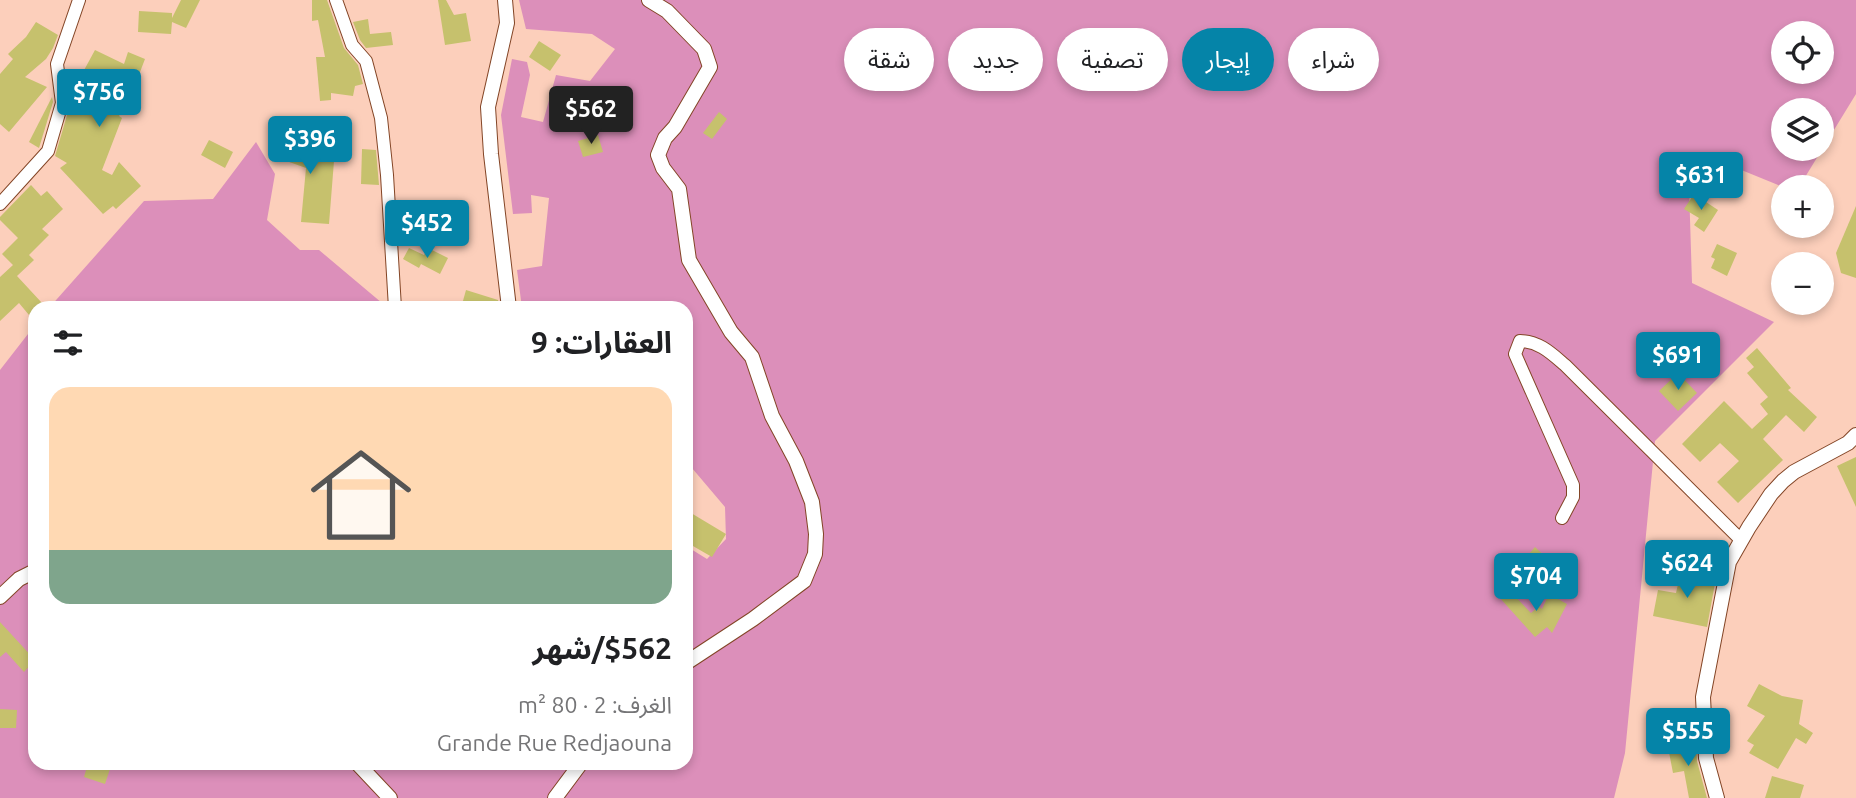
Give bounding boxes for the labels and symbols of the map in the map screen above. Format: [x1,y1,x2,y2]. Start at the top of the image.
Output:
pin: $756 [58,69,140,129]
pin: $562 [550,86,632,146]
pin: $396 [269,116,351,176]
pin: $631 [1660,152,1742,212]
pin: $452 [386,201,468,260]
pin: $691 [1637,332,1719,392]
pin: $624 [1646,540,1728,600]
pin: $704 [1495,554,1577,613]
pin: $555 [1647,708,1729,768]

